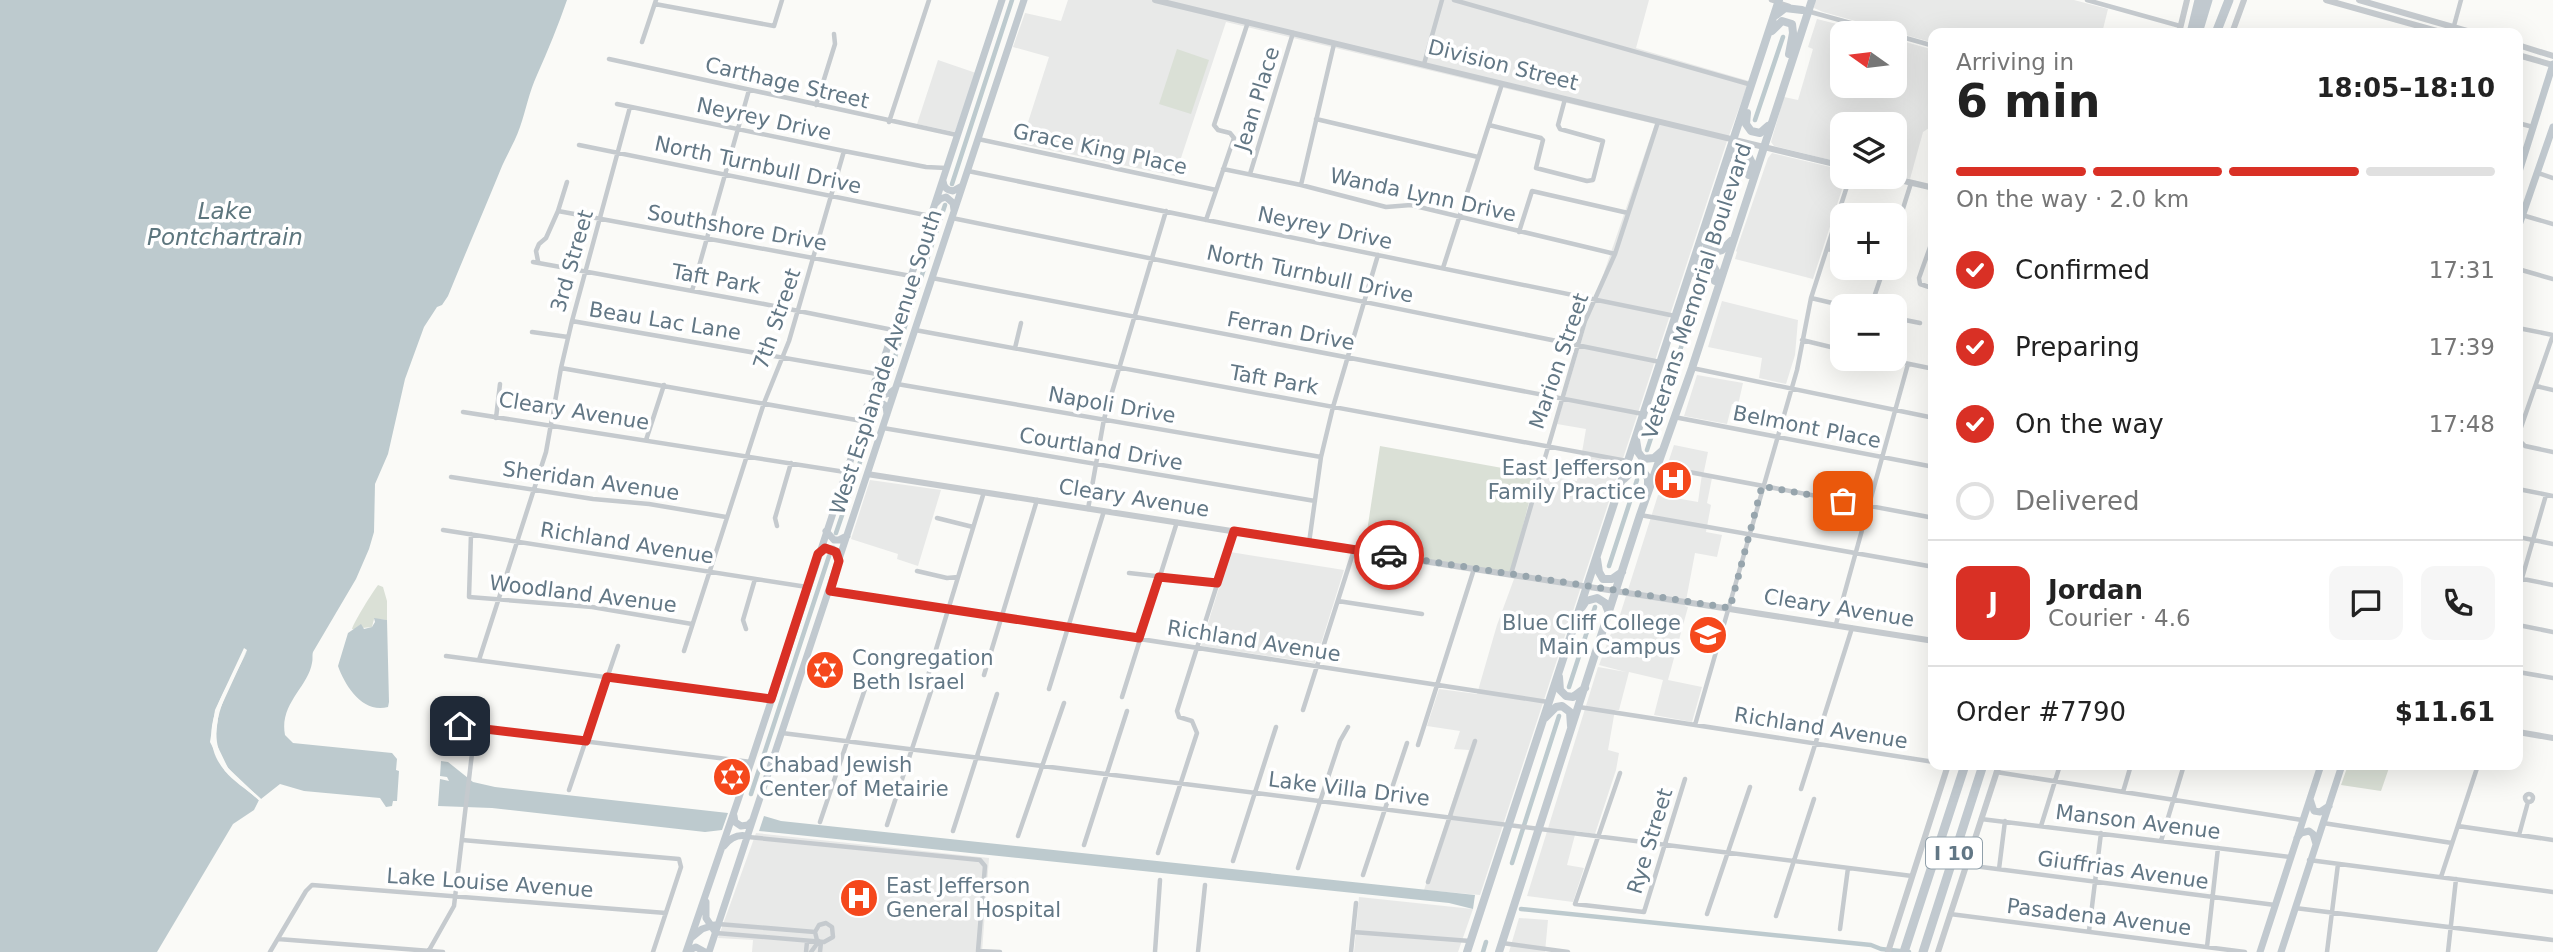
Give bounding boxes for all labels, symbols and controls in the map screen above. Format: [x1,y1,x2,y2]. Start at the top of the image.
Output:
north arrow [1830,21,1908,98]
map controls [1830,21,1907,371]
street label: Division Street [1426,35,1580,95]
street label: Jean Place [1229,44,1284,156]
text: Arriving in [1956,49,2074,75]
street label: Carthage Street [703,52,871,114]
text: 18:05–18:10 [2316,73,2495,103]
text: 6 min [1956,74,2100,128]
street label: Neyrey Drive [694,93,834,145]
button: layers [1830,112,1907,189]
street label: Grace King Place [1011,119,1189,179]
street label: North Turnbull Drive [652,131,864,199]
street label: Veterans Memorial Boulevard [1638,140,1756,442]
street label: Wanda Lynn Drive [1328,164,1518,226]
text: On the way · 2.0 km [1956,186,2189,212]
water label: Lake Pontchartrain [147,198,303,250]
street label: Southshore Drive [645,200,829,256]
street label: Neyrey Drive [1255,202,1395,254]
button: + [1830,203,1907,280]
street label: West Esplanade Avenue South [825,206,947,518]
street label: 3rd Street [546,207,598,315]
street label: North Turnbull Drive [1204,240,1416,308]
icon: check [1956,251,1994,289]
text: Confirmed [2015,255,2150,285]
text: 17:31 [2429,257,2495,283]
street label: Taft Park [669,259,763,299]
street label: 7th Street [748,265,806,373]
street label: Marion Street [1525,290,1593,432]
button: − [1830,294,1907,371]
street label: Beau Lac Lane [587,297,743,345]
street label: Ferran Drive [1225,307,1357,355]
icon: check [1956,328,1994,366]
text: Preparing [2015,332,2140,362]
text: 17:39 [2429,334,2495,360]
street label: Taft Park [1227,360,1321,400]
street label: Napoli Drive [1046,382,1178,428]
street label: Cleary Avenue [497,387,651,435]
street label: Belmont Place [1731,401,1883,453]
icon: check [1956,405,1994,443]
text: On the way [2015,409,2164,439]
text: 17:48 [2429,411,2495,437]
street label: Courtland Drive [1017,423,1185,475]
place label: East Jefferson Family Practice [1488,456,1646,504]
street label: Sheridan Avenue [501,457,681,505]
hospital icon: East Jefferson Family Practice [1652,459,1694,501]
pin [1813,471,1873,531]
street label: Cleary Avenue [1057,474,1211,522]
icon: bag [1824,482,1862,520]
text: Delivered [2015,486,2139,516]
street label: Richland Avenue [539,517,715,569]
courier [1354,520,1424,590]
icon: car [1370,536,1408,574]
button: chat [2329,566,2403,640]
button: phone [2421,566,2495,640]
street label: Woodland Avenue [488,571,678,617]
text: Jordan [2048,575,2143,605]
street label: Cleary Avenue [1762,584,1916,632]
text: J [1988,588,1998,618]
text: Courier · 4.6 [2048,605,2191,631]
place label: Blue Cliff College Main Campus [1502,611,1681,659]
school or university icon: Blue Cliff College Main Campus [1687,614,1729,656]
street label: Richland Avenue [1166,615,1342,667]
place label: Congregation Beth Israel [852,646,994,694]
synagogue icon: Congregation Beth Israel [804,649,846,691]
pin [430,696,490,756]
text: Order #7790 [1956,697,2126,727]
text: $11.61 [2395,697,2495,727]
street label: Richland Avenue [1733,702,1909,754]
icon: home [441,707,479,745]
place label: Chabad Jewish Center of Metairie [759,753,949,801]
synagogue icon: Chabad Jewish Center of Metairie [711,756,753,798]
street label: Lake Villa Drive [1267,767,1431,811]
street label: Rye Street [1623,785,1677,897]
street label: Manson Avenue [2054,800,2222,844]
road number: I 10 [1926,838,1982,868]
street label: Giuffrias Avenue [2036,846,2210,894]
street label: Lake Louise Avenue [386,864,594,902]
place label: East Jefferson General Hospital [886,874,1061,922]
hospital icon: East Jefferson General Hospital [838,877,880,919]
street label: Pasadena Avenue [2005,894,2193,940]

